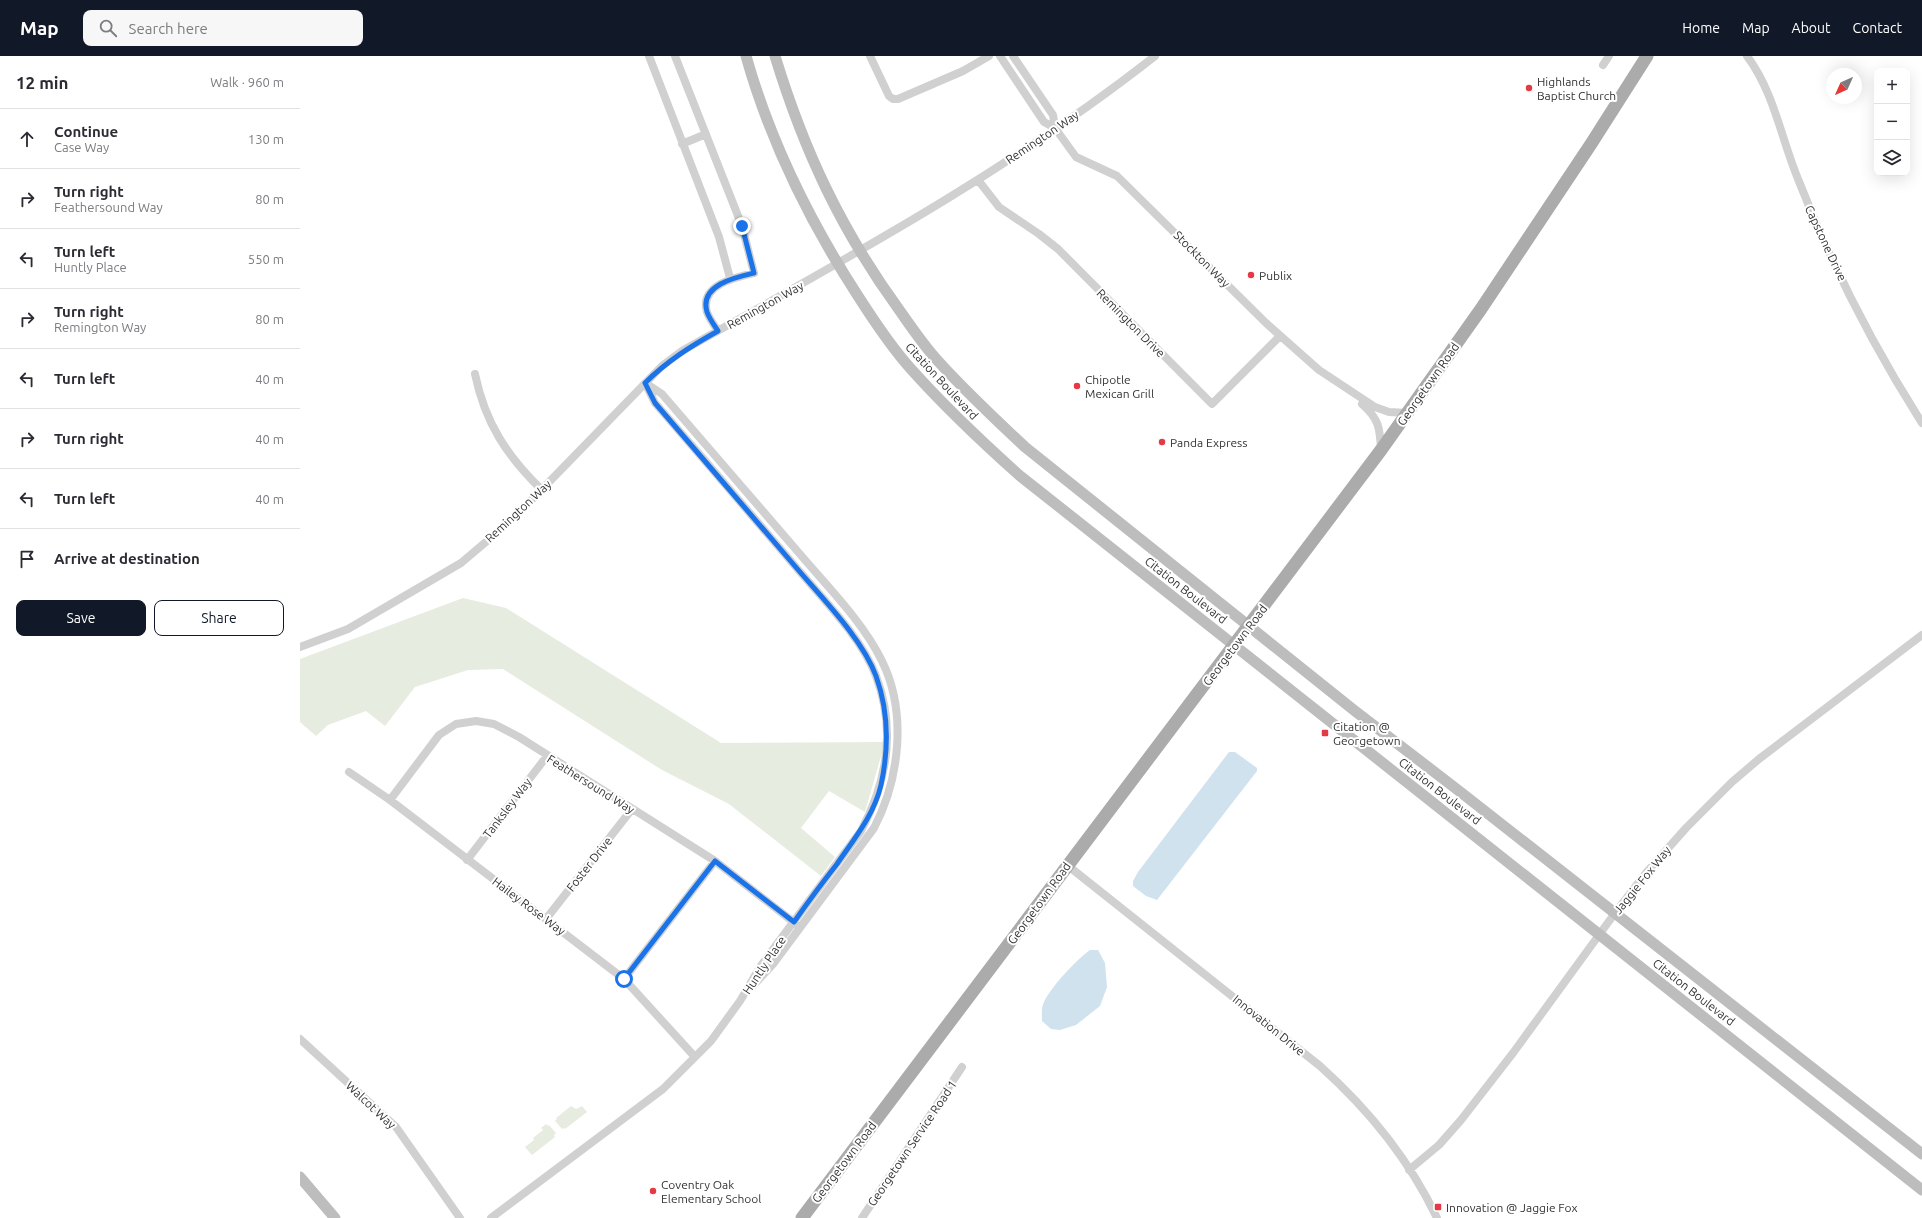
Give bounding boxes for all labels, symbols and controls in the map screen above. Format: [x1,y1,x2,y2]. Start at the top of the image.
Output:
search box [83,10,363,46]
text: Map [20,17,59,39]
icon: search [97,17,119,39]
text: Search here [129,20,208,37]
text: Home [1682,20,1720,36]
text: Map [1742,20,1770,36]
text: About [1792,20,1831,36]
text: Contact [1853,20,1902,36]
north arrow [1826,68,1862,104]
map controls [1874,68,1910,176]
button: + [1874,68,1910,104]
text: 12 min [16,73,69,92]
text: Walk · 960 m [210,75,284,89]
place label: Highlands Baptist Church [1537,75,1616,102]
marker: Highlands Baptist Church [1524,83,1534,93]
button: − [1874,104,1910,140]
street label: Remington Way [1003,108,1081,166]
text: Continue [54,123,118,140]
icon: ahead [16,128,38,150]
text: 130 m [248,132,284,146]
text: Case Way [54,140,109,154]
button: layers [1874,140,1910,176]
text: Turn right [54,183,124,200]
icon: right [16,188,38,210]
text: 80 m [255,192,284,206]
text: Feathersound Way [54,200,163,214]
street label: Capstone Drive [1803,203,1849,283]
route end [733,217,751,235]
street label: Stockton Way [1171,228,1233,290]
text: Turn left [54,243,115,260]
icon: left [16,248,38,270]
text: 550 m [248,252,284,266]
text: Huntly Place [54,260,127,274]
place label: Publix [1259,269,1292,282]
marker: Publix [1246,270,1256,280]
street label: Remington Way [725,279,806,331]
street label: Remington Drive [1094,286,1168,360]
text: Turn right [54,303,124,320]
icon: right [16,308,38,330]
text: 80 m [255,312,284,326]
text: Remington Way [54,320,146,334]
street label: Citation Boulevard [903,340,981,422]
street label: Georgetown Road [1395,340,1461,428]
icon: left [16,368,38,390]
text: Turn left [54,370,115,387]
text: 40 m [255,372,284,386]
place label: Chipotle Mexican Grill [1085,373,1154,400]
marker: Chipotle Mexican Grill [1072,381,1082,391]
icon: right [16,428,38,450]
text: Turn right [54,430,124,447]
text: 40 m [255,432,284,446]
place label: Panda Express [1170,436,1248,449]
marker: Panda Express [1157,437,1167,447]
street label: Remington Way [482,477,554,545]
icon: left [16,488,38,510]
text: Turn left [54,490,115,507]
text: 40 m [255,492,284,506]
icon: arrive [16,548,38,570]
text: Arrive at destination [54,550,200,567]
street label: Citation Boulevard [1143,554,1229,626]
button: Save [16,600,146,636]
button: Share [154,600,284,636]
street label: Georgetown Road [1200,602,1270,688]
place label: Citation @ Georgetown [1333,720,1401,747]
marker: Citation @ Georgetown [1320,728,1330,738]
street label: Feathersound Way [545,752,637,816]
street label: Citation Boulevard [1397,755,1483,827]
street label: Tanksley Way [480,775,534,841]
street label: Foster Drive [564,834,614,894]
street label: Jaggie Fox Way [1611,844,1673,916]
street label: Georgetown Road [1005,860,1073,946]
street label: Hailey Rose Way [490,874,568,938]
street label: Huntly Place [740,934,788,996]
street label: Citation Boulevard [1651,956,1737,1028]
route start [615,970,633,988]
street label: Innovation Drive [1231,992,1307,1058]
street label: Georgetown Service Road 1 [865,1078,959,1208]
street label: Walcot Way [344,1079,399,1131]
street label: Georgetown Road [809,1119,879,1205]
place label: Coventry Oak Elementary School [661,1178,761,1205]
marker: Coventry Oak Elementary School [648,1186,658,1196]
place label: Innovation @ Jaggie Fox [1446,1201,1578,1214]
marker: Innovation @ Jaggie Fox [1433,1202,1443,1212]

